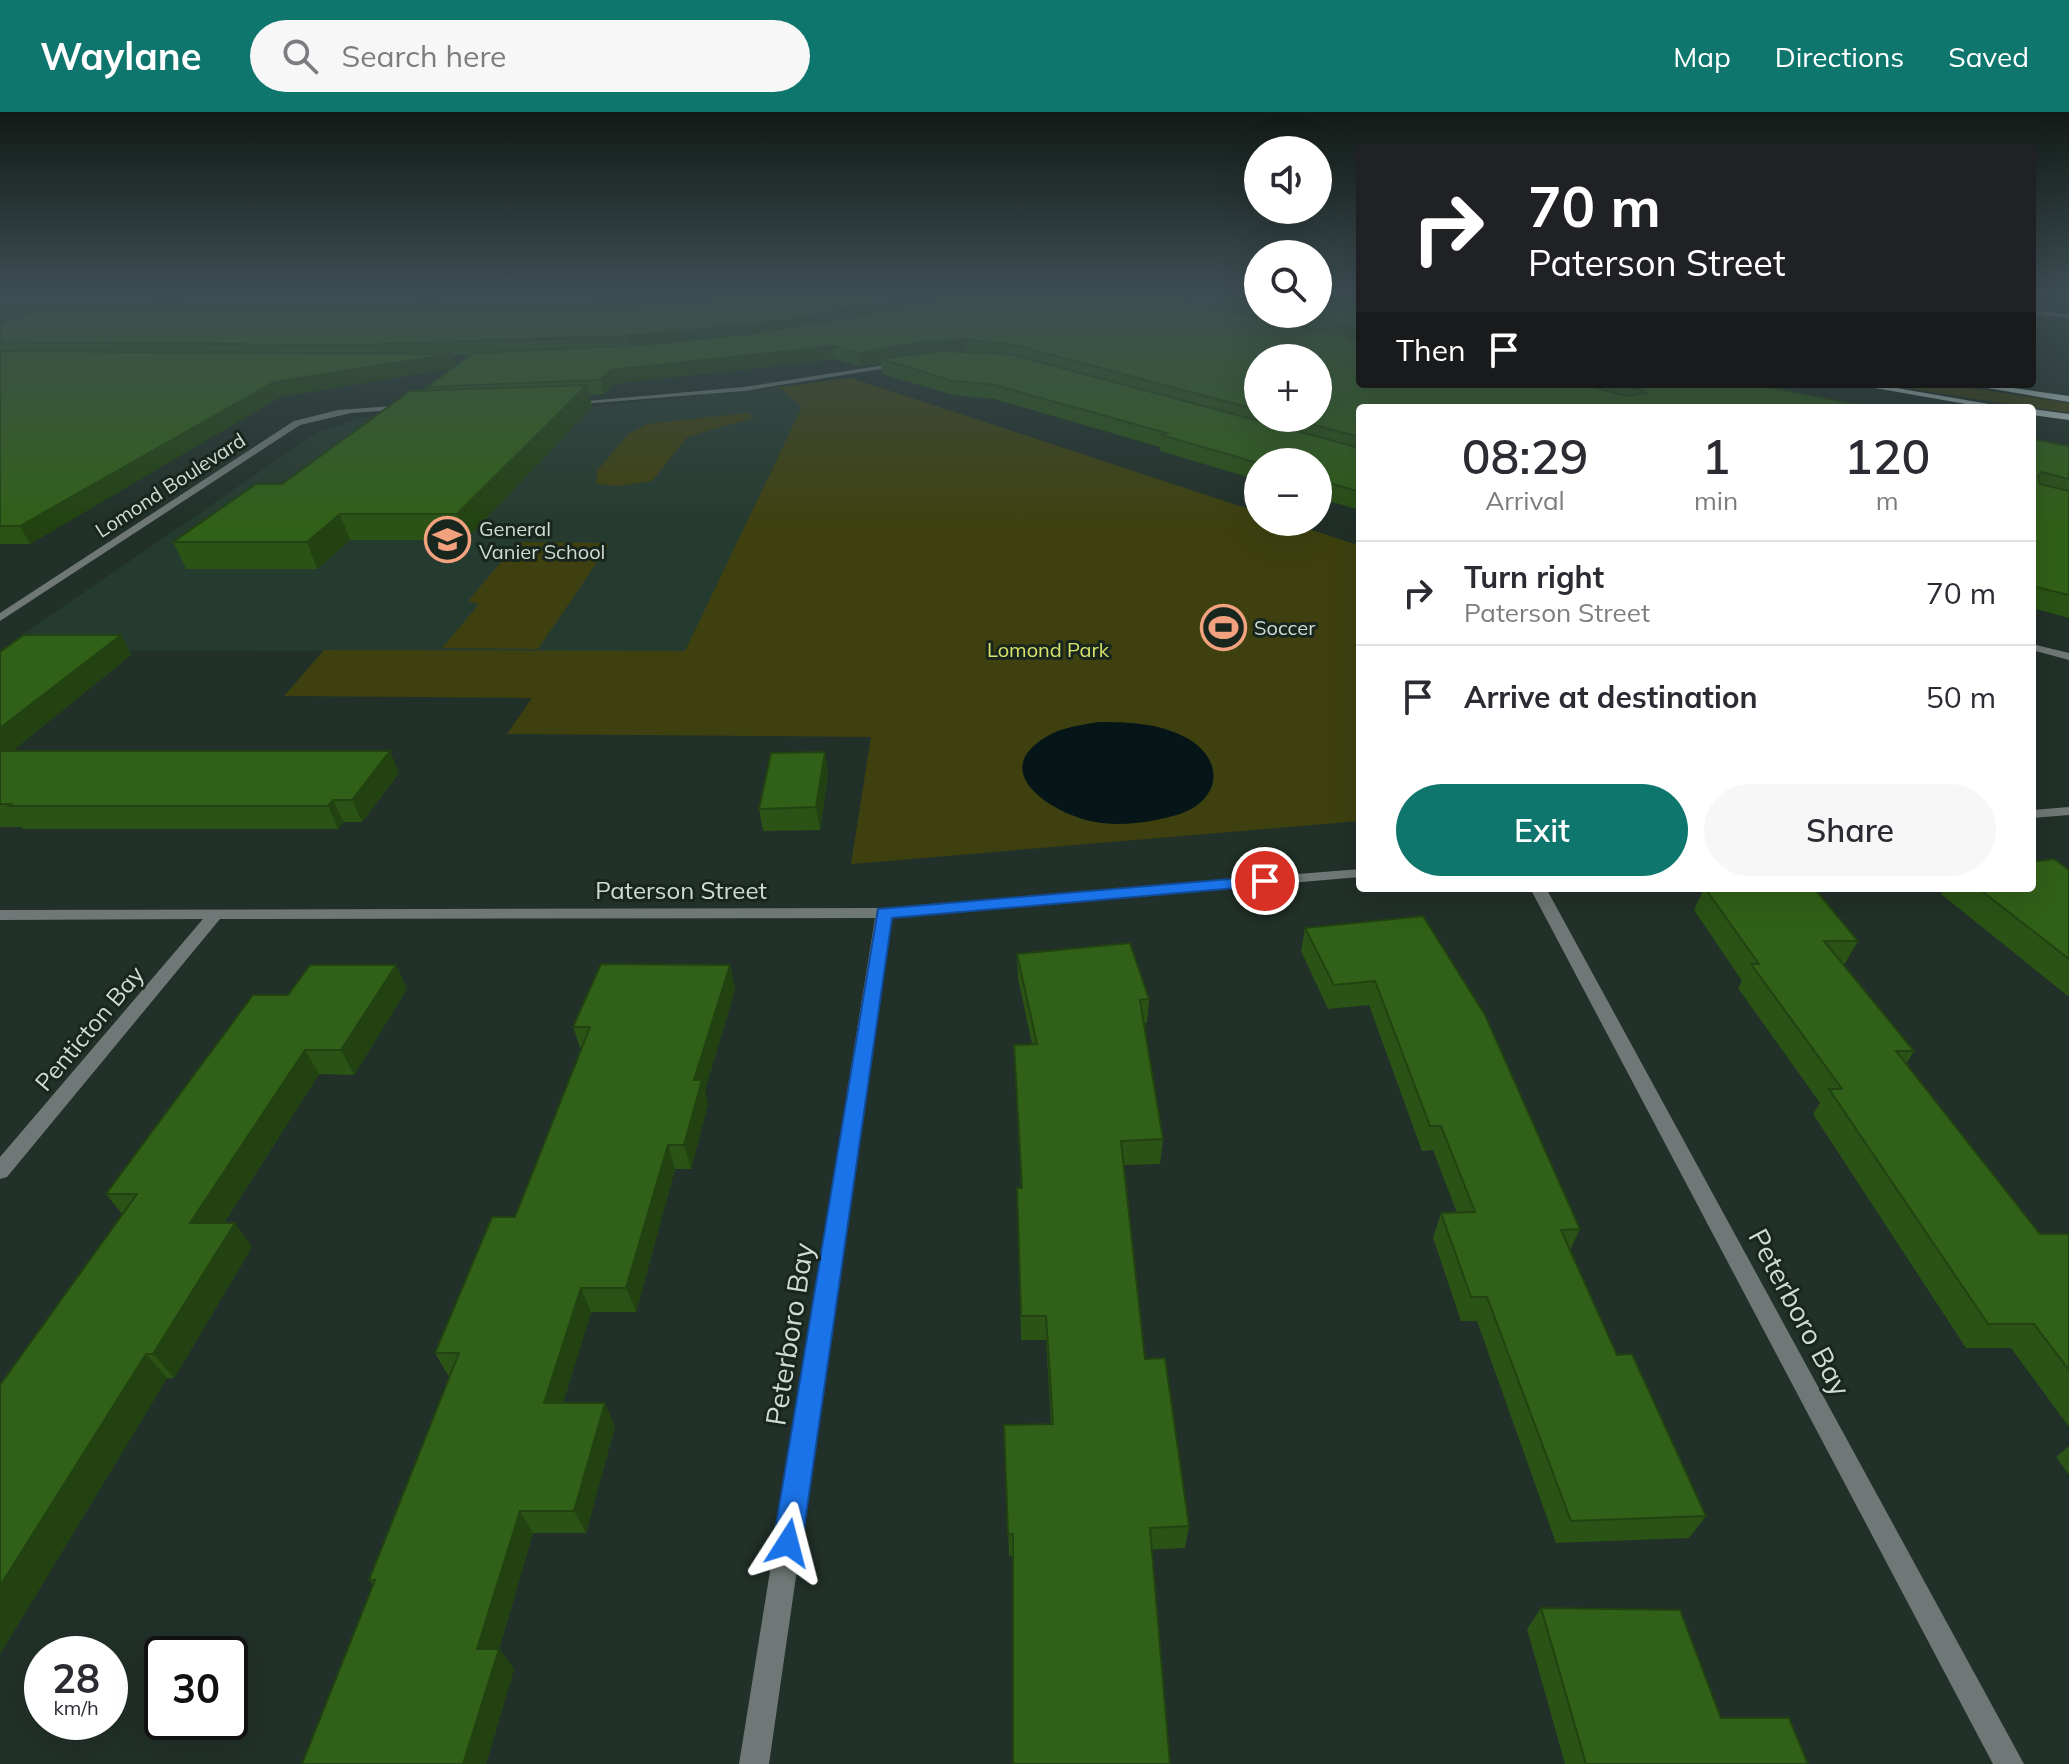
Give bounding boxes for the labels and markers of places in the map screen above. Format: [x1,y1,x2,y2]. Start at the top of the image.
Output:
school or university icon: General Vanier School [424,516,472,564]
place label: General Vanier School [479,516,605,564]
sports icon: Soccer [1199,603,1247,651]
place label: Soccer [1254,615,1316,640]
pin [1231,847,1299,915]

